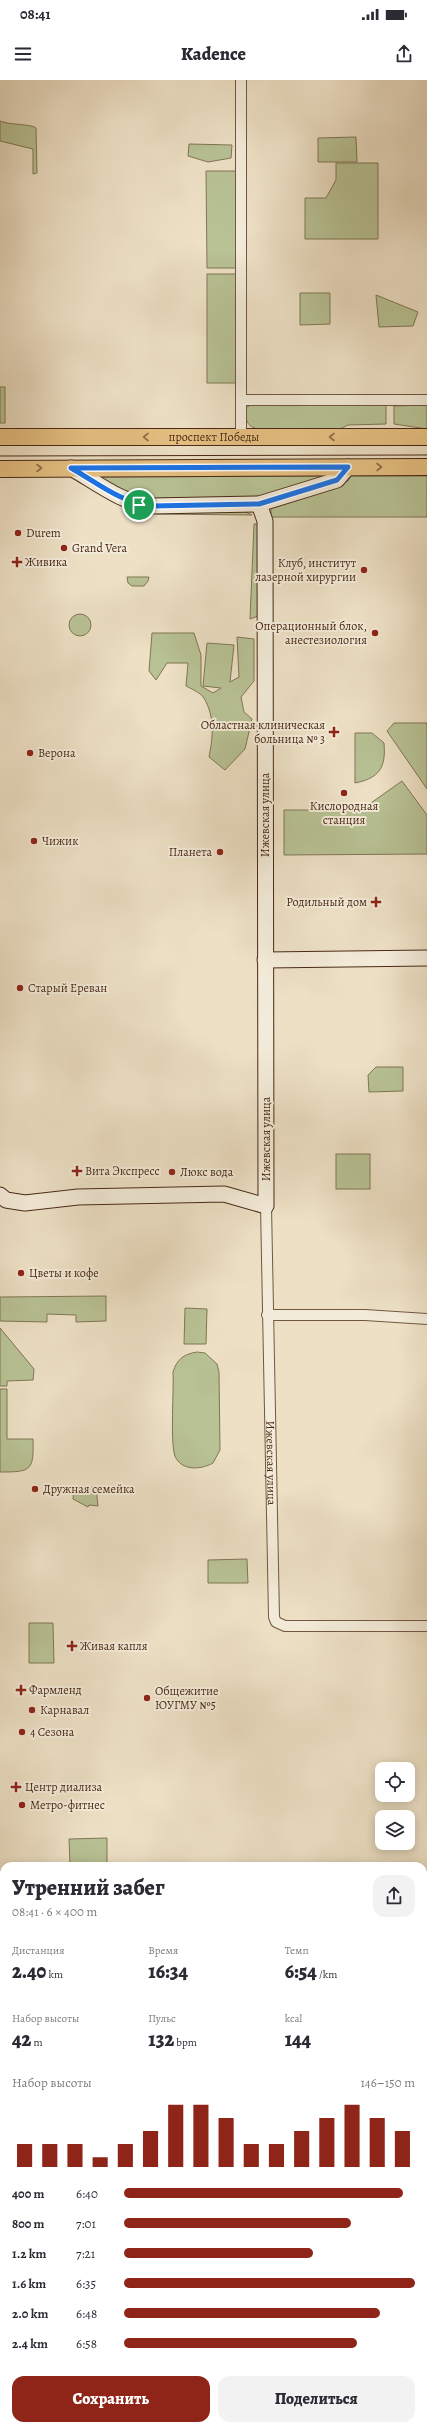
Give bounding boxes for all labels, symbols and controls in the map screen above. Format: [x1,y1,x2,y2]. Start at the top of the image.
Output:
text: 08:41 [20,4,51,24]
text: Kadence [181,42,246,66]
icon: menu [12,43,34,65]
icon: share [393,43,415,65]
street label: проспект Победы [169,429,259,445]
one-way arrow [143,433,149,441]
one-way arrow [329,433,335,441]
one-way arrow [376,463,382,471]
one-way arrow [36,464,42,472]
pin [122,488,156,522]
icon: arrive [128,494,150,516]
place label: Durem [26,525,61,541]
marker: Durem [13,528,23,538]
place label: Grand Vera [72,540,128,556]
marker: Grand Vera [59,543,69,553]
place label: Живика [25,554,68,570]
place label: Клуб, институт лазерной хирургии [255,555,357,585]
marker: Живика [12,557,22,567]
marker: Клуб, институт лазерной хирургии [359,565,369,575]
place label: Операционный блок, анестезиология [255,618,367,648]
marker: Операционный блок, анестезиология [370,628,380,638]
place label: Областная клиническая больница № 3 [201,717,325,747]
marker: Областная клиническая больница № 3 [328,726,340,738]
place label: Верона [38,745,76,761]
marker: Верона [25,748,35,758]
street label: Ижевская улица [257,772,273,857]
marker: Кислородная станция [339,788,349,798]
place label: Кислородная станция [310,798,378,828]
place label: Чижик [42,833,78,849]
marker: Чижик [29,836,39,846]
place label: Планета [169,844,212,860]
marker: Планета [215,847,225,857]
place label: Родильный дом [286,894,367,910]
marker: Родильный дом [370,896,382,908]
place label: Старый Ереван [28,980,107,996]
marker: Старый Ереван [15,983,25,993]
street label: Ижевская улица [258,1096,274,1181]
place label: Вита Экспресс [85,1163,160,1179]
place label: Люкс вода [180,1164,234,1180]
marker: Вита Экспресс [72,1166,82,1176]
marker: Люкс вода [167,1167,177,1177]
place label: Цветы и кофе [29,1265,99,1281]
marker: Цветы и кофе [16,1268,26,1278]
street label: Ижевская улица [262,1420,280,1506]
place label: Дружная семейка [43,1481,135,1497]
marker: Дружная семейка [30,1484,40,1494]
place label: Живая капля [80,1638,148,1654]
marker: Живая капля [67,1641,77,1651]
place label: Фармленд [29,1682,82,1698]
place label: Общежитие ЮУГМУ №5 [155,1683,219,1713]
marker: Фармленд [16,1685,26,1695]
marker: Общежитие ЮУГМУ №5 [142,1693,152,1703]
place label: Карнавал [40,1702,89,1718]
marker: Карнавал [27,1705,37,1715]
place label: 4 Сезона [30,1724,75,1740]
marker: 4 Сезона [17,1727,27,1737]
map controls [375,1762,415,1850]
button: locate [375,1762,415,1802]
place label: Центр диализа [25,1779,103,1795]
marker: Центр диализа [10,1781,22,1793]
place label: Метро-фитнес [30,1797,105,1813]
marker: Метро-фитнес [17,1800,27,1810]
button: layers [375,1810,415,1850]
text: Утренний забег [12,1873,165,1903]
button: share [373,1875,415,1917]
text: 08:41 · 6 × 400 m [12,1903,97,1920]
text: Дистанция [12,1943,64,1958]
text: Время [148,1943,178,1958]
text: Темп [285,1943,309,1958]
text: 2.40 [12,1958,46,1985]
text: 16:34 [148,1958,188,1985]
text: 6:54 [285,1958,317,1985]
text: km [46,1967,63,1982]
text: /km [317,1967,337,1982]
text: Набор высоты [12,2011,79,2026]
text: Пульс [148,2011,176,2026]
text: kcal [285,2011,302,2026]
text: 42 [12,2026,31,2053]
text: 132 [148,2026,174,2053]
text: 144 [285,2026,311,2053]
text: m [31,2035,43,2050]
text: bpm [174,2035,197,2050]
text: Набор высоты [12,2074,92,2091]
text: 146–150 m [360,2074,415,2091]
text: 400 m [12,2185,44,2202]
text: 6:40 [76,2185,98,2202]
text: 800 m [12,2215,44,2232]
text: 7:01 [76,2215,96,2232]
text: 1.2 km [12,2245,46,2262]
text: 7:21 [76,2245,95,2262]
text: 1.6 km [12,2275,46,2292]
text: 6:35 [76,2275,96,2292]
text: 2.0 km [12,2305,48,2322]
text: 6:48 [76,2305,97,2322]
text: 2.4 km [12,2335,48,2352]
text: 6:58 [76,2335,97,2352]
button: Сохранить [12,2376,210,2422]
button: Поделиться [218,2376,415,2422]

